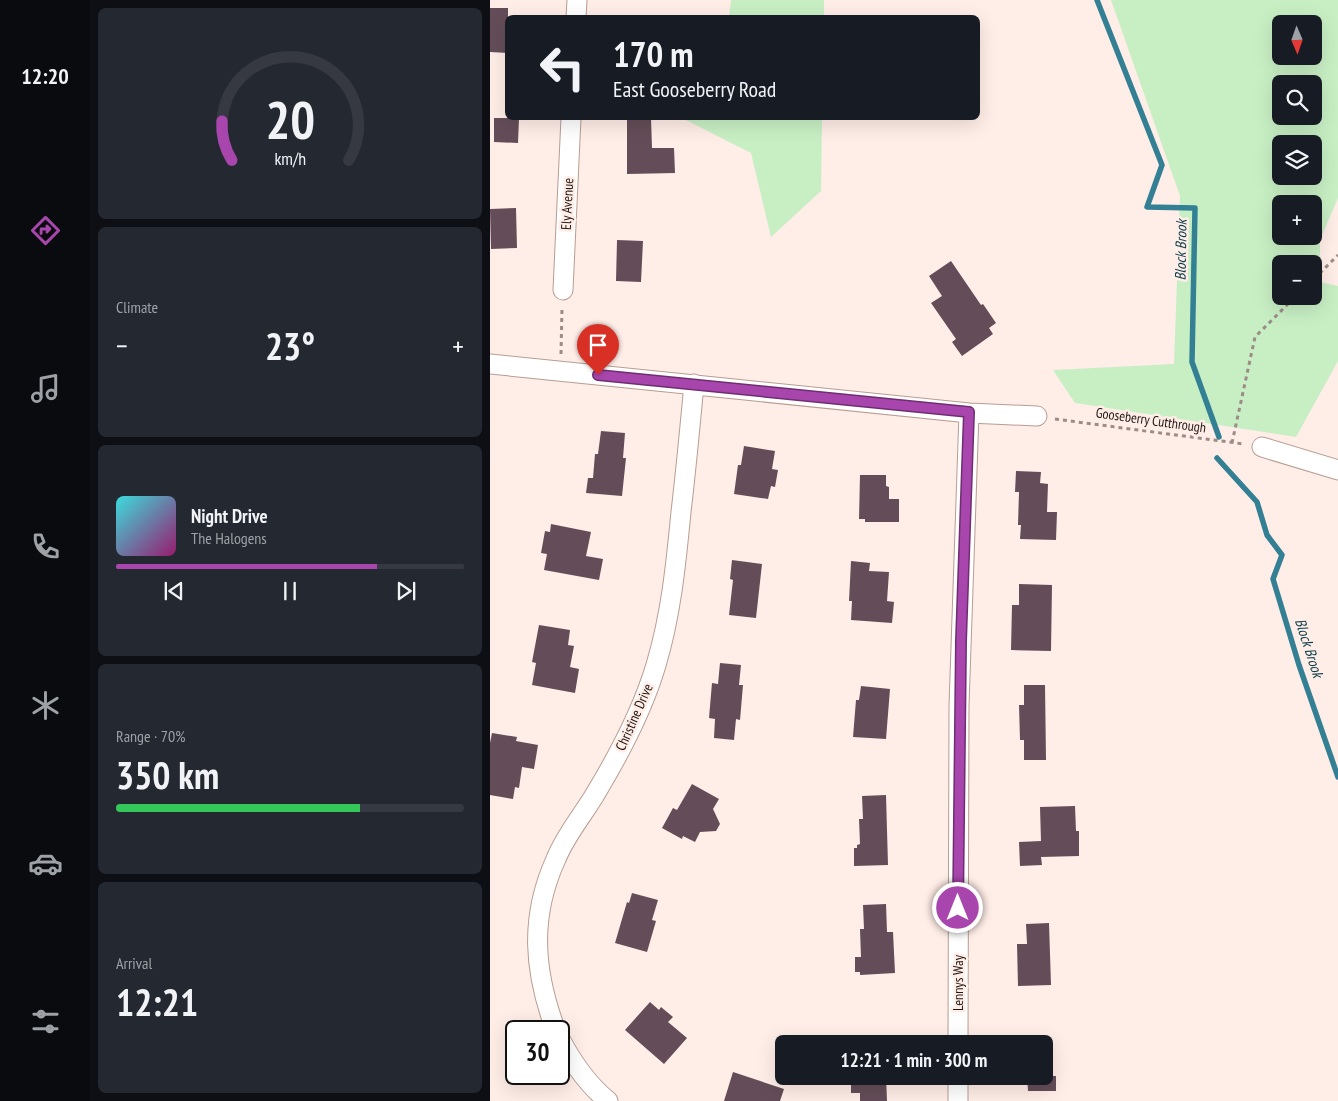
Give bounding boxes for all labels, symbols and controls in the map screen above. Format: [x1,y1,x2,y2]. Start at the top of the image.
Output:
north arrow [1272,15,1322,65]
map controls [1272,15,1322,305]
text: 170 m [613,31,694,77]
icon: left [530,35,595,100]
text: 12:20 [21,62,69,90]
text: East Gooseberry Road [613,75,776,103]
button: search [1272,75,1322,125]
text: 20 [265,86,315,153]
button: layers [1272,135,1322,185]
text: km/h [274,147,306,170]
street label: Ely Avenue [557,177,577,230]
button: + [1272,195,1322,245]
icon: directions [28,213,63,248]
water label: Block Brook [1170,217,1191,281]
button: − [1272,255,1322,305]
text: Climate [116,297,158,317]
text: 23° [265,321,315,370]
pin [577,324,619,375]
text: − [116,327,128,364]
text: + [452,327,464,364]
icon: arrive [584,331,612,359]
icon: music [28,371,63,406]
street label: Gooseberry Cutthrough [1095,403,1207,437]
text: Night Drive [191,504,268,528]
text: The Halogens [191,528,267,548]
icon: phone [28,529,63,564]
icon: previous [160,577,188,605]
icon: pause [276,577,304,605]
icon: next [392,577,420,605]
water label: Block Brook [1291,616,1329,682]
street label: Christine Drive [611,681,657,753]
icon: climate [28,688,63,723]
text: Range · 70% [116,726,185,746]
text: 350 km [116,750,219,799]
icon: car [28,846,63,881]
position arrow [931,881,983,933]
text: Arrival [116,953,152,973]
street label: Lennys Way [949,954,967,1011]
text: 12:21 [116,977,198,1026]
icon: filters [28,1004,63,1039]
speed limit sign: 30 [505,1020,570,1085]
text: 12:21 · 1 min · 300 m [841,1048,987,1072]

